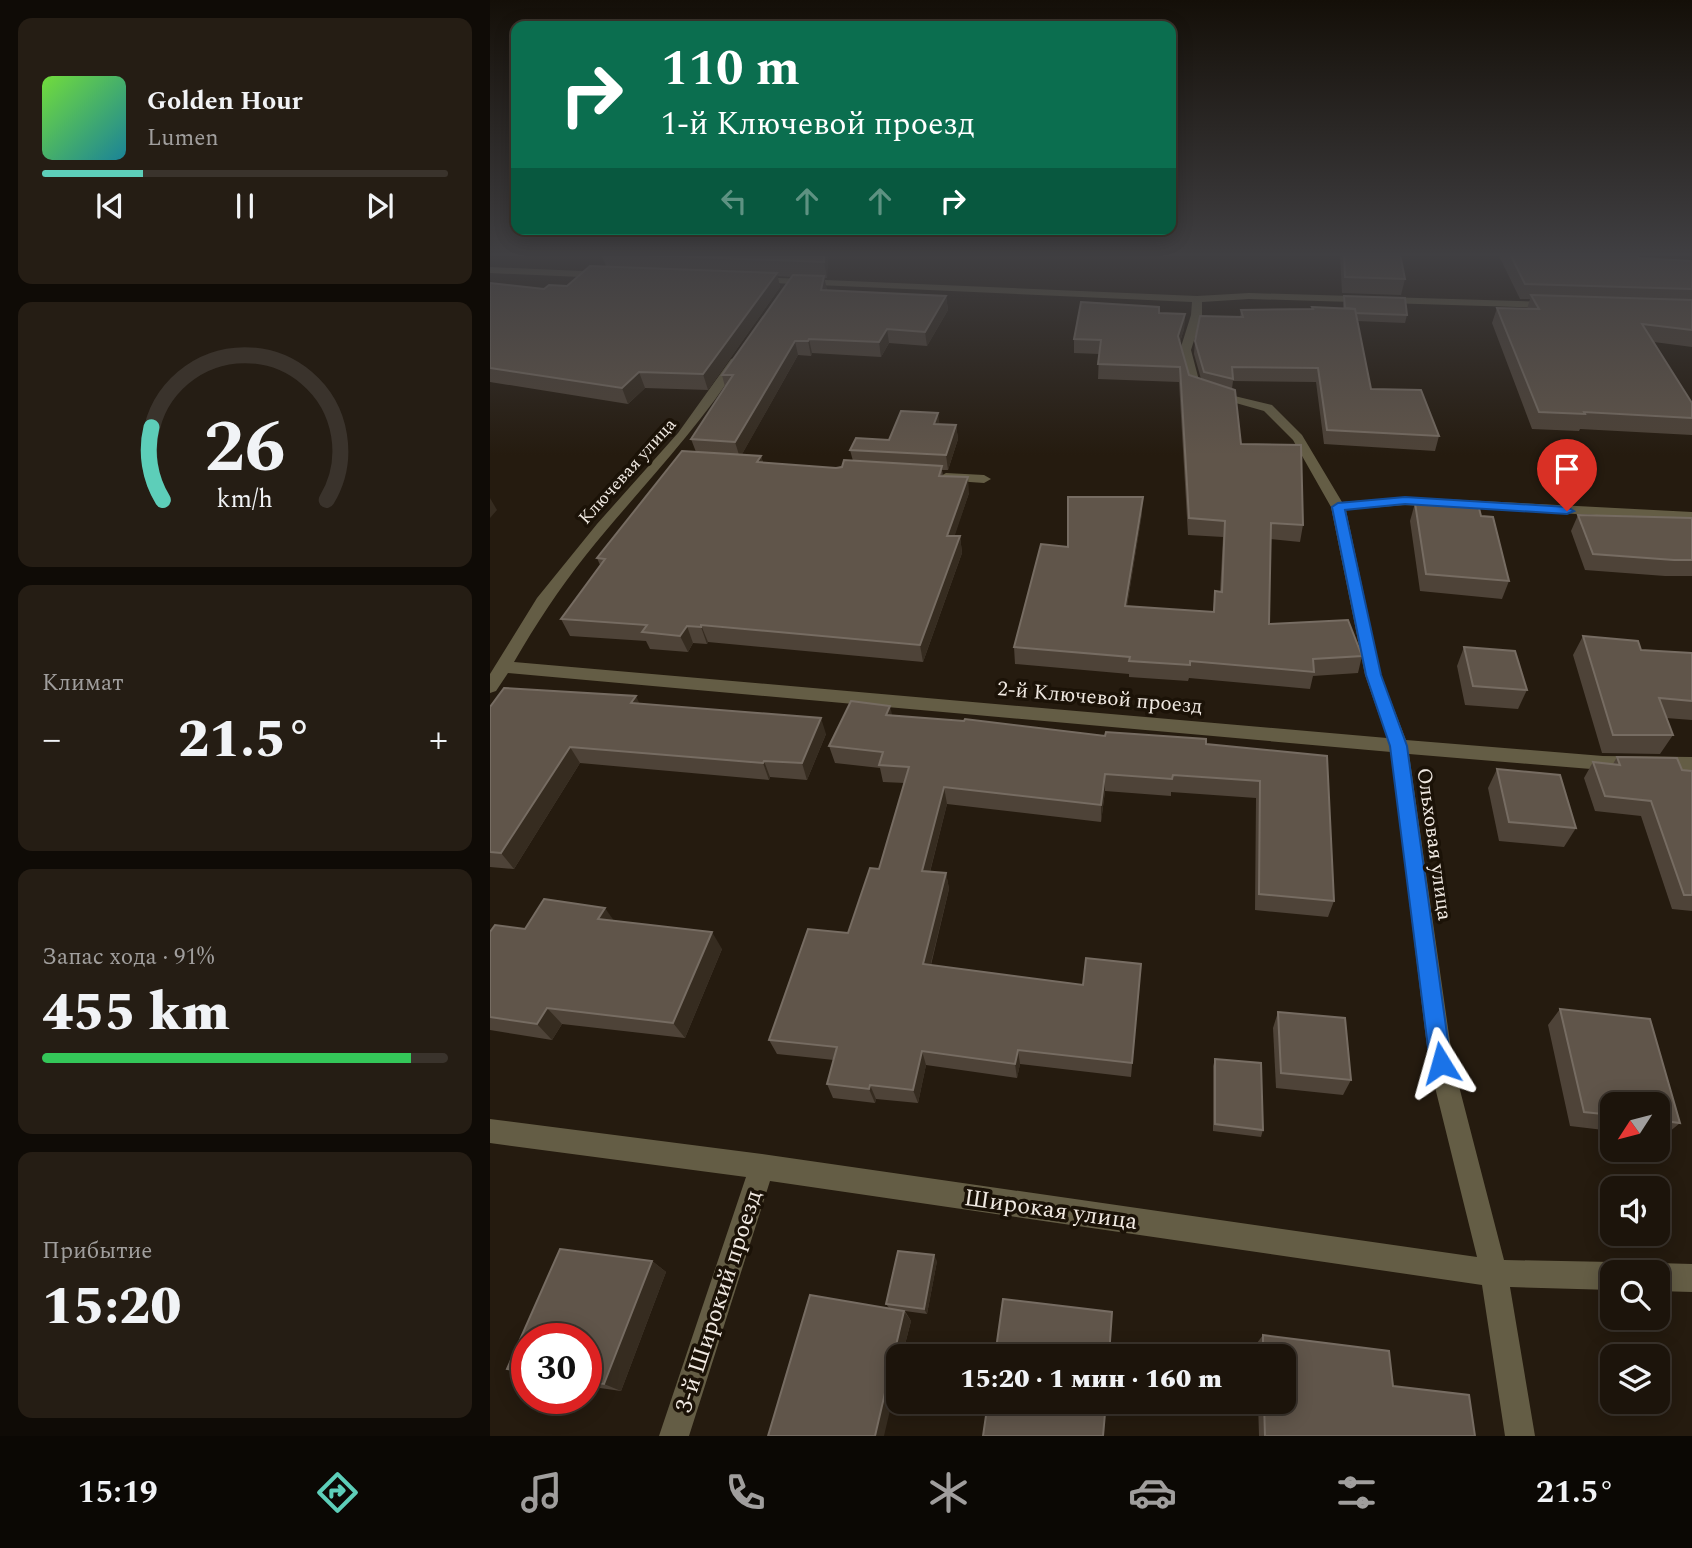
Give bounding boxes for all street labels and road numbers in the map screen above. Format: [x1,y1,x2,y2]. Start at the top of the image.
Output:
street label: Ключевая улица [572,412,683,531]
street label: 2-й Ключевой проезд [996,673,1204,723]
street label: Ольховая улица [1407,766,1461,923]
street label: Широкая улица [962,1180,1140,1240]
street label: 3-й Широкий проезд [666,1185,772,1417]

